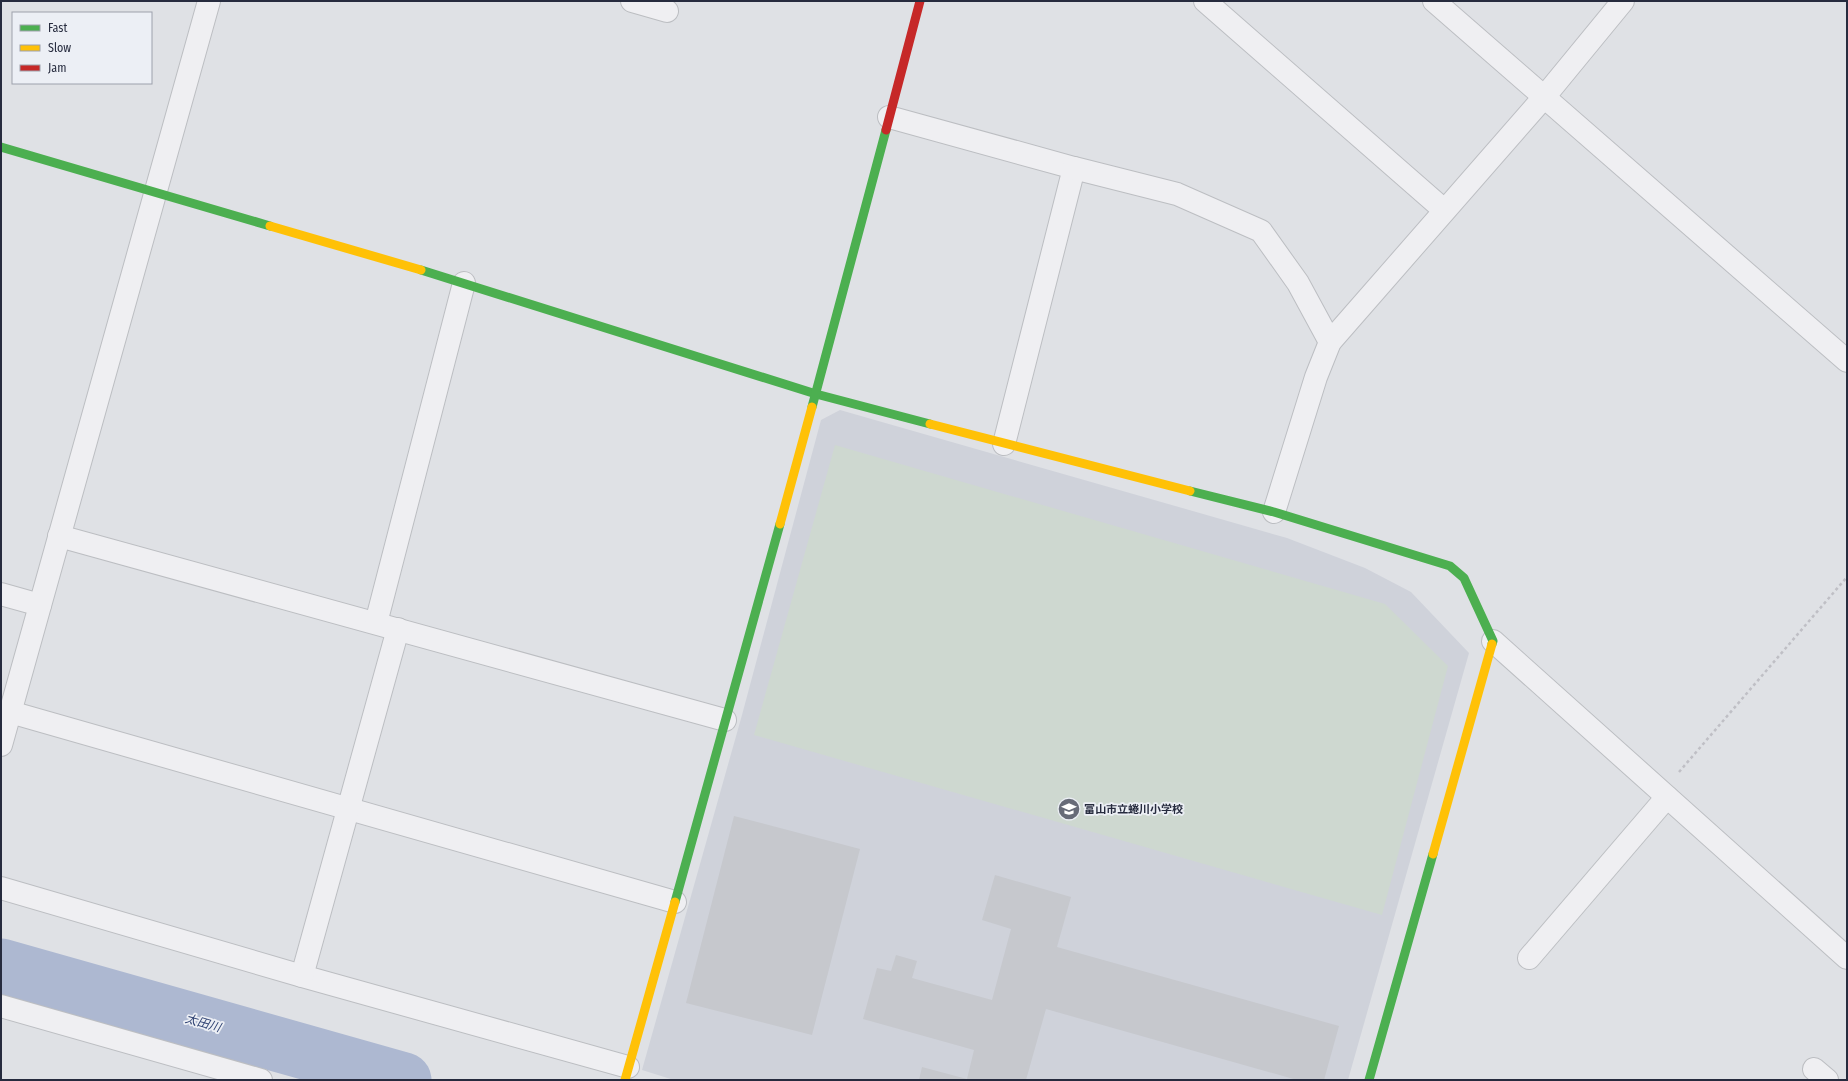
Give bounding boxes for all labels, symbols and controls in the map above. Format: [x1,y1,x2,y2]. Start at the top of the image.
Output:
legend [12,12,152,84]
text: Fast [48,21,67,35]
text: Slow [48,41,71,55]
text: Jam [48,61,66,75]
school or university icon: 富山市立蜷川小学校 [1056,796,1082,822]
place label: 富山市立蜷川小学校 [1084,803,1183,816]
water label: 太田川 [184,1011,224,1035]

